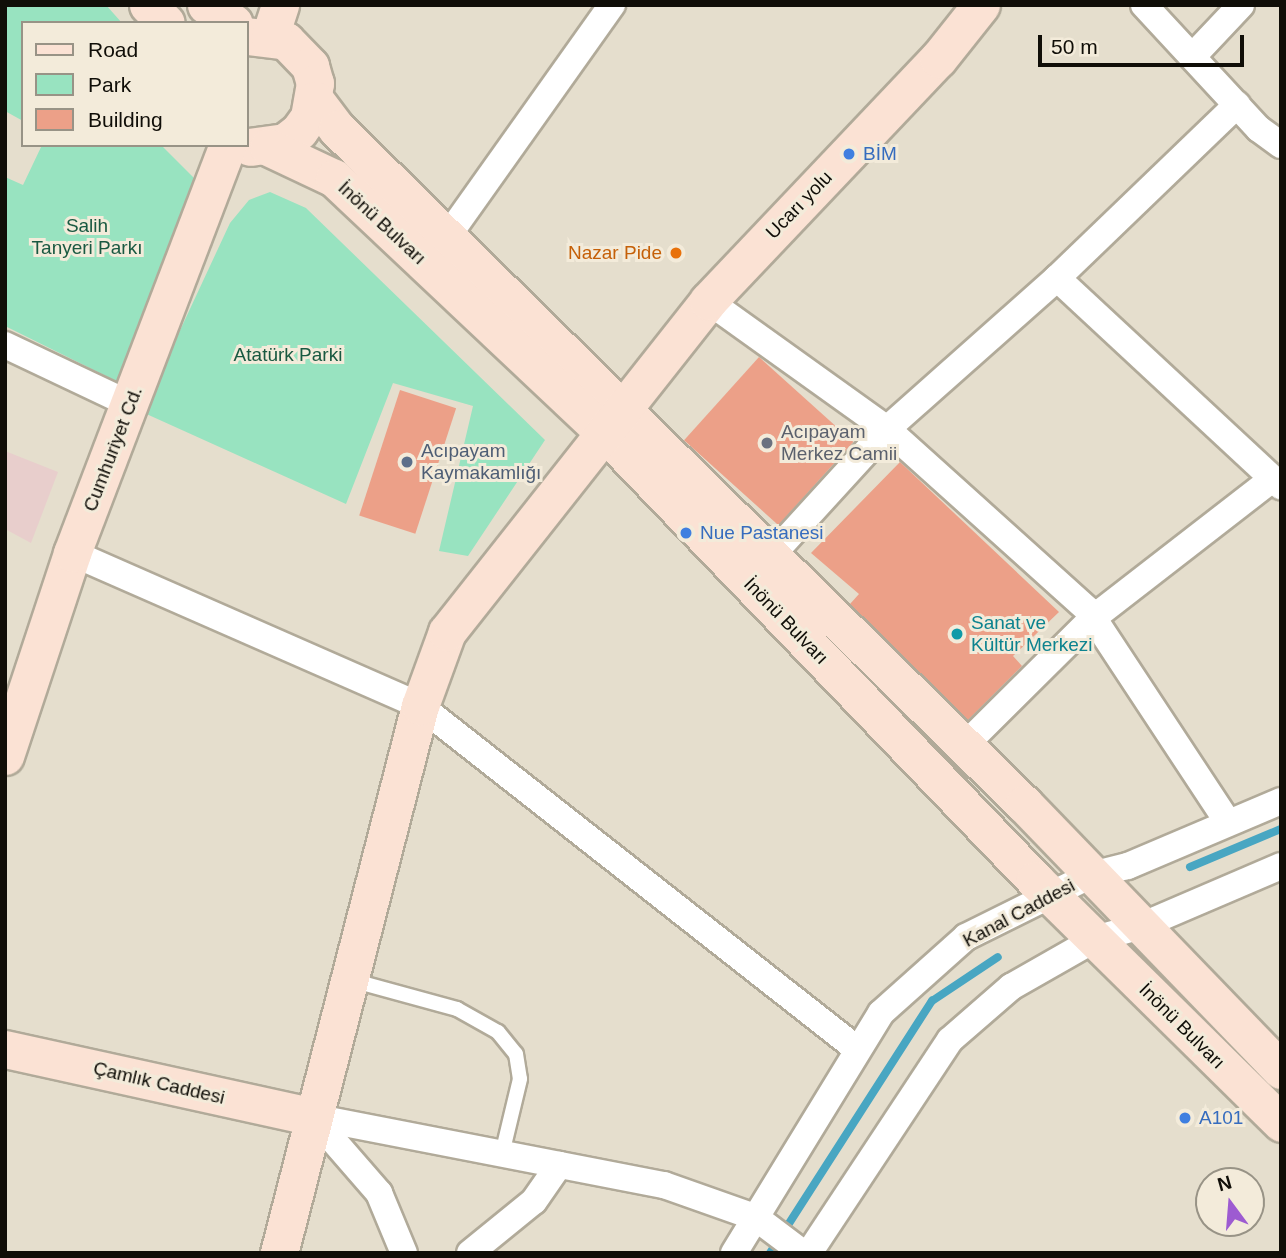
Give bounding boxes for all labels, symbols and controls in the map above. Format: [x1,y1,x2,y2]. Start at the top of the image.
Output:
legend [21,21,248,147]
scale bar [1041,21,1248,65]
text: 50 m [1051,35,1098,58]
text: Road [88,38,138,61]
text: Park [88,73,131,96]
text: Building [88,108,163,131]
place label: BİM [863,143,897,165]
marker: BİM [841,146,857,162]
street label: Ucarı yolu [761,166,837,244]
street label: İnönü Bulvarı [333,176,431,270]
park label: Salih Tanyeri Parkı [32,215,142,259]
place label: Nazar Pide [568,242,662,264]
marker: Nazar Pide [668,245,684,261]
park label: Atatürk Parki [234,344,342,366]
street label: Cumhuriyet Cd. [79,383,147,515]
place label: Acıpayam Merkez Camii [781,421,897,465]
marker: Acıpayam Merkez Camii [759,435,775,451]
place label: Acıpayam Kaymakamlığı [421,440,541,484]
marker: Acıpayam Kaymakamlığı [399,454,415,470]
place label: Nue Pastanesi [700,522,824,544]
marker: Nue Pastanesi [678,525,694,541]
street label: İnönü Bulvarı [739,573,833,669]
place label: Sanat ve Kültür Merkezi [971,612,1092,656]
marker: Sanat ve Kültür Merkezi [949,626,965,642]
street label: Kanal Caddesi [959,874,1079,952]
street label: İnönü Bulvarı [1134,978,1230,1074]
street label: Çamlık Caddesi [91,1057,227,1109]
place label: A101 [1199,1107,1243,1129]
marker: A101 [1177,1110,1193,1126]
north arrow [1195,1167,1265,1237]
text: N [1215,1171,1234,1195]

